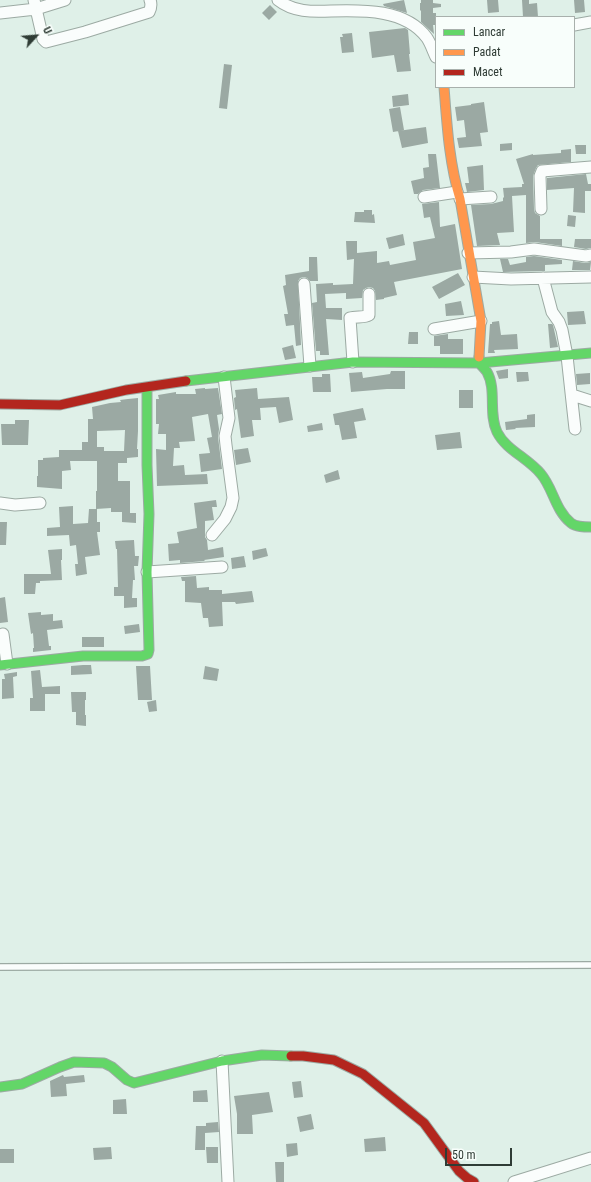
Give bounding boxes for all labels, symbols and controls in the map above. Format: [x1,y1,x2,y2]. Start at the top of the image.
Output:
north arrow [16,16,56,56]
legend [435,16,575,88]
text: U [40,25,54,36]
text: Lancar [473,25,505,39]
text: Padat [473,45,501,59]
text: Macet [473,65,503,79]
scale bar [447,1140,514,1166]
text: 50 m [452,1148,476,1162]

